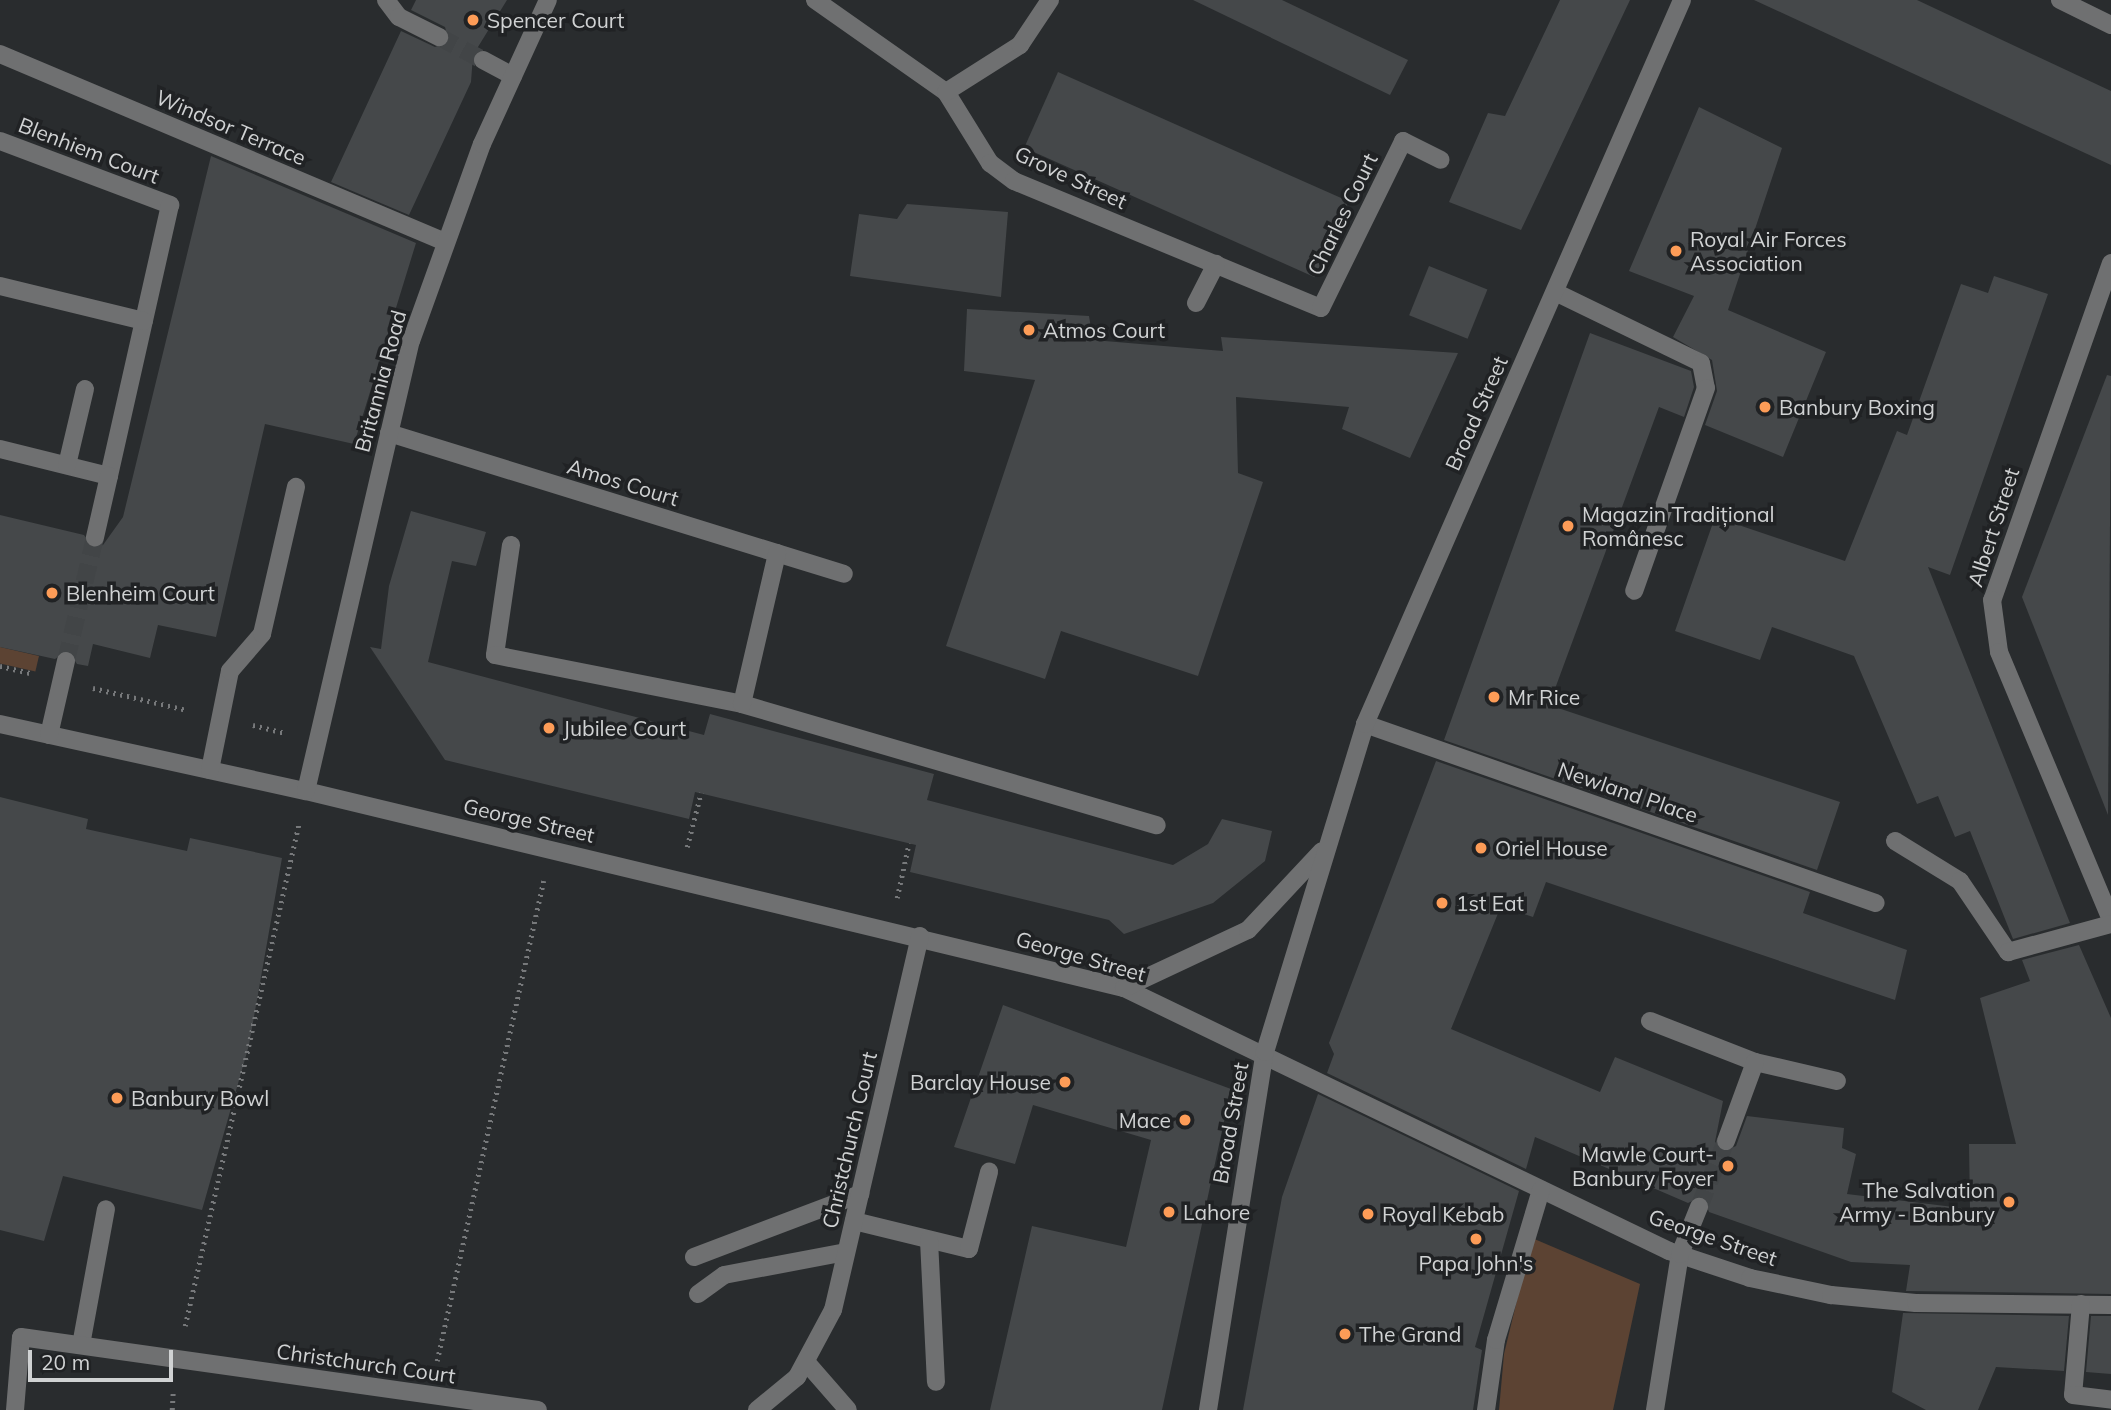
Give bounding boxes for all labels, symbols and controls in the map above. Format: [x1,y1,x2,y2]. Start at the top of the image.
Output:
place label: Spencer Court [487,7,624,33]
marker: Spencer Court [465,12,481,28]
street label: Windsor Terrace [152,84,310,170]
street label: Blenhiem Court [15,112,163,188]
street label: Grove Street [1011,140,1131,214]
street label: Charles Court [1302,149,1382,279]
place label: Royal Air Forces Association [1690,226,1847,276]
marker: Royal Air Forces Association [1668,243,1684,259]
street label: Britannia Road [349,307,411,455]
place label: Atmos Court [1043,317,1165,343]
marker: Atmos Court [1021,322,1037,338]
street label: Broad Street [1440,352,1512,474]
place label: Banbury Boxing [1779,394,1935,420]
marker: Banbury Boxing [1757,399,1773,415]
street label: Amos Court [564,453,682,511]
street label: Albert Street [1962,464,2024,590]
place label: Magazin Tradițional Românesc [1582,501,1775,551]
marker: Magazin Tradițional Românesc [1560,518,1576,534]
place label: Blenheim Court [66,580,215,606]
marker: Blenheim Court [44,585,60,601]
place label: Mr Rice [1508,684,1580,710]
marker: Mr Rice [1486,689,1502,705]
place label: Jubilee Court [563,715,686,741]
marker: Jubilee Court [541,720,557,736]
street label: Newland Place [1555,756,1701,828]
street label: George Street [461,793,597,847]
place label: Oriel House [1495,835,1608,861]
marker: Oriel House [1473,840,1489,856]
place label: 1st Eat [1456,890,1524,916]
marker: 1st Eat [1434,895,1450,911]
street label: George Street [1013,925,1149,987]
street label: Christchurch Court [816,1049,882,1231]
street label: Broad Street [1207,1060,1253,1186]
place label: Barclay House [910,1069,1051,1095]
marker: Barclay House [1057,1074,1073,1090]
place label: Banbury Bowl [131,1085,269,1111]
marker: Banbury Bowl [109,1090,125,1106]
place label: Mace [1119,1107,1171,1133]
marker: Mace [1177,1112,1193,1128]
place label: Mawle Court- Banbury Foyer [1572,1141,1714,1191]
marker: Mawle Court- Banbury Foyer [1720,1158,1736,1174]
place label: The Salvation Army - Banbury [1839,1177,1995,1227]
marker: The Salvation Army - Banbury [2001,1194,2017,1210]
place label: Lahore [1183,1199,1250,1225]
place label: Royal Kebab [1382,1201,1504,1227]
street label: George Street [1646,1203,1780,1271]
marker: Lahore [1161,1204,1177,1220]
marker: Royal Kebab [1360,1206,1376,1222]
marker: Papa John's [1468,1231,1484,1247]
place label: Papa John's [1418,1250,1534,1276]
place label: The Grand [1359,1321,1461,1347]
marker: The Grand [1337,1326,1353,1342]
scale bar [32,1336,177,1380]
street label: Christchurch Court [275,1338,457,1388]
text: 20 m [41,1349,90,1375]

